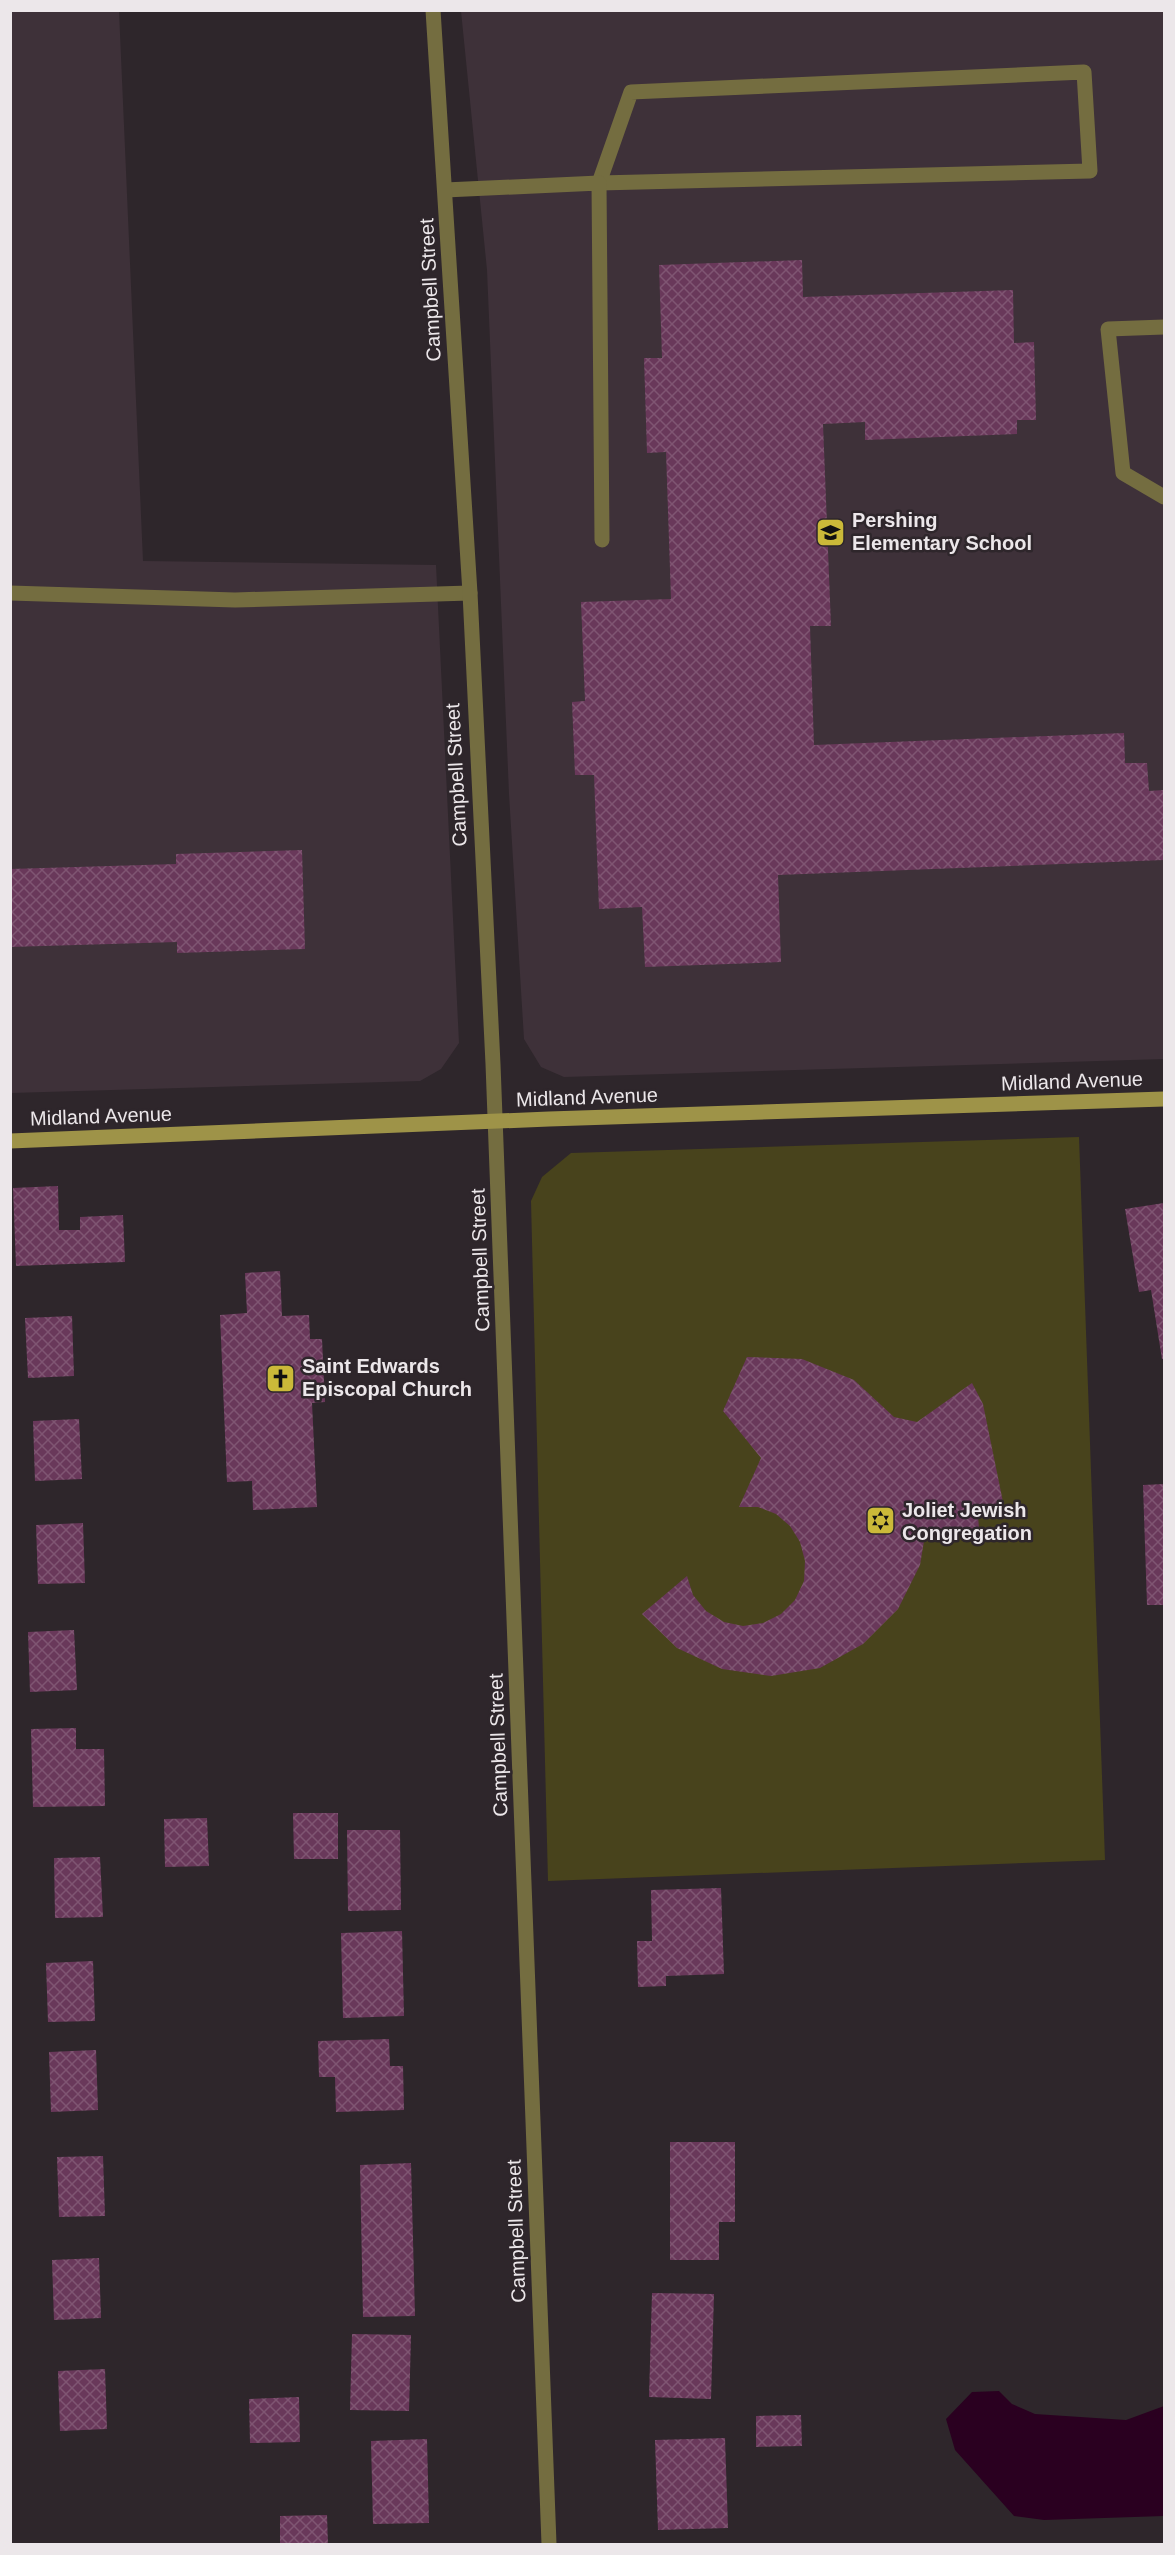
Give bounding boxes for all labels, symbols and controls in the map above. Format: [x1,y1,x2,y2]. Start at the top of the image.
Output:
street label: Campbell Street [415,217,445,362]
place label: Pershing Elementary School [852,509,1032,554]
school or university icon: Pershing Elementary School [815,516,847,548]
street label: Campbell Street [441,702,471,847]
street label: Midland Avenue [1001,1068,1143,1094]
street label: Midland Avenue [516,1084,658,1110]
street label: Midland Avenue [30,1103,172,1129]
street label: Campbell Street [466,1188,493,1332]
place label: Saint Edwards Episcopal Church [302,1355,472,1400]
church icon: Saint Edwards Episcopal Church [265,1362,297,1394]
place label: Joliet Jewish Congregation [902,1499,1032,1544]
synagogue icon: Joliet Jewish Congregation [865,1505,897,1537]
street label: Campbell Street [484,1673,511,1817]
street label: Campbell Street [502,2159,529,2303]

